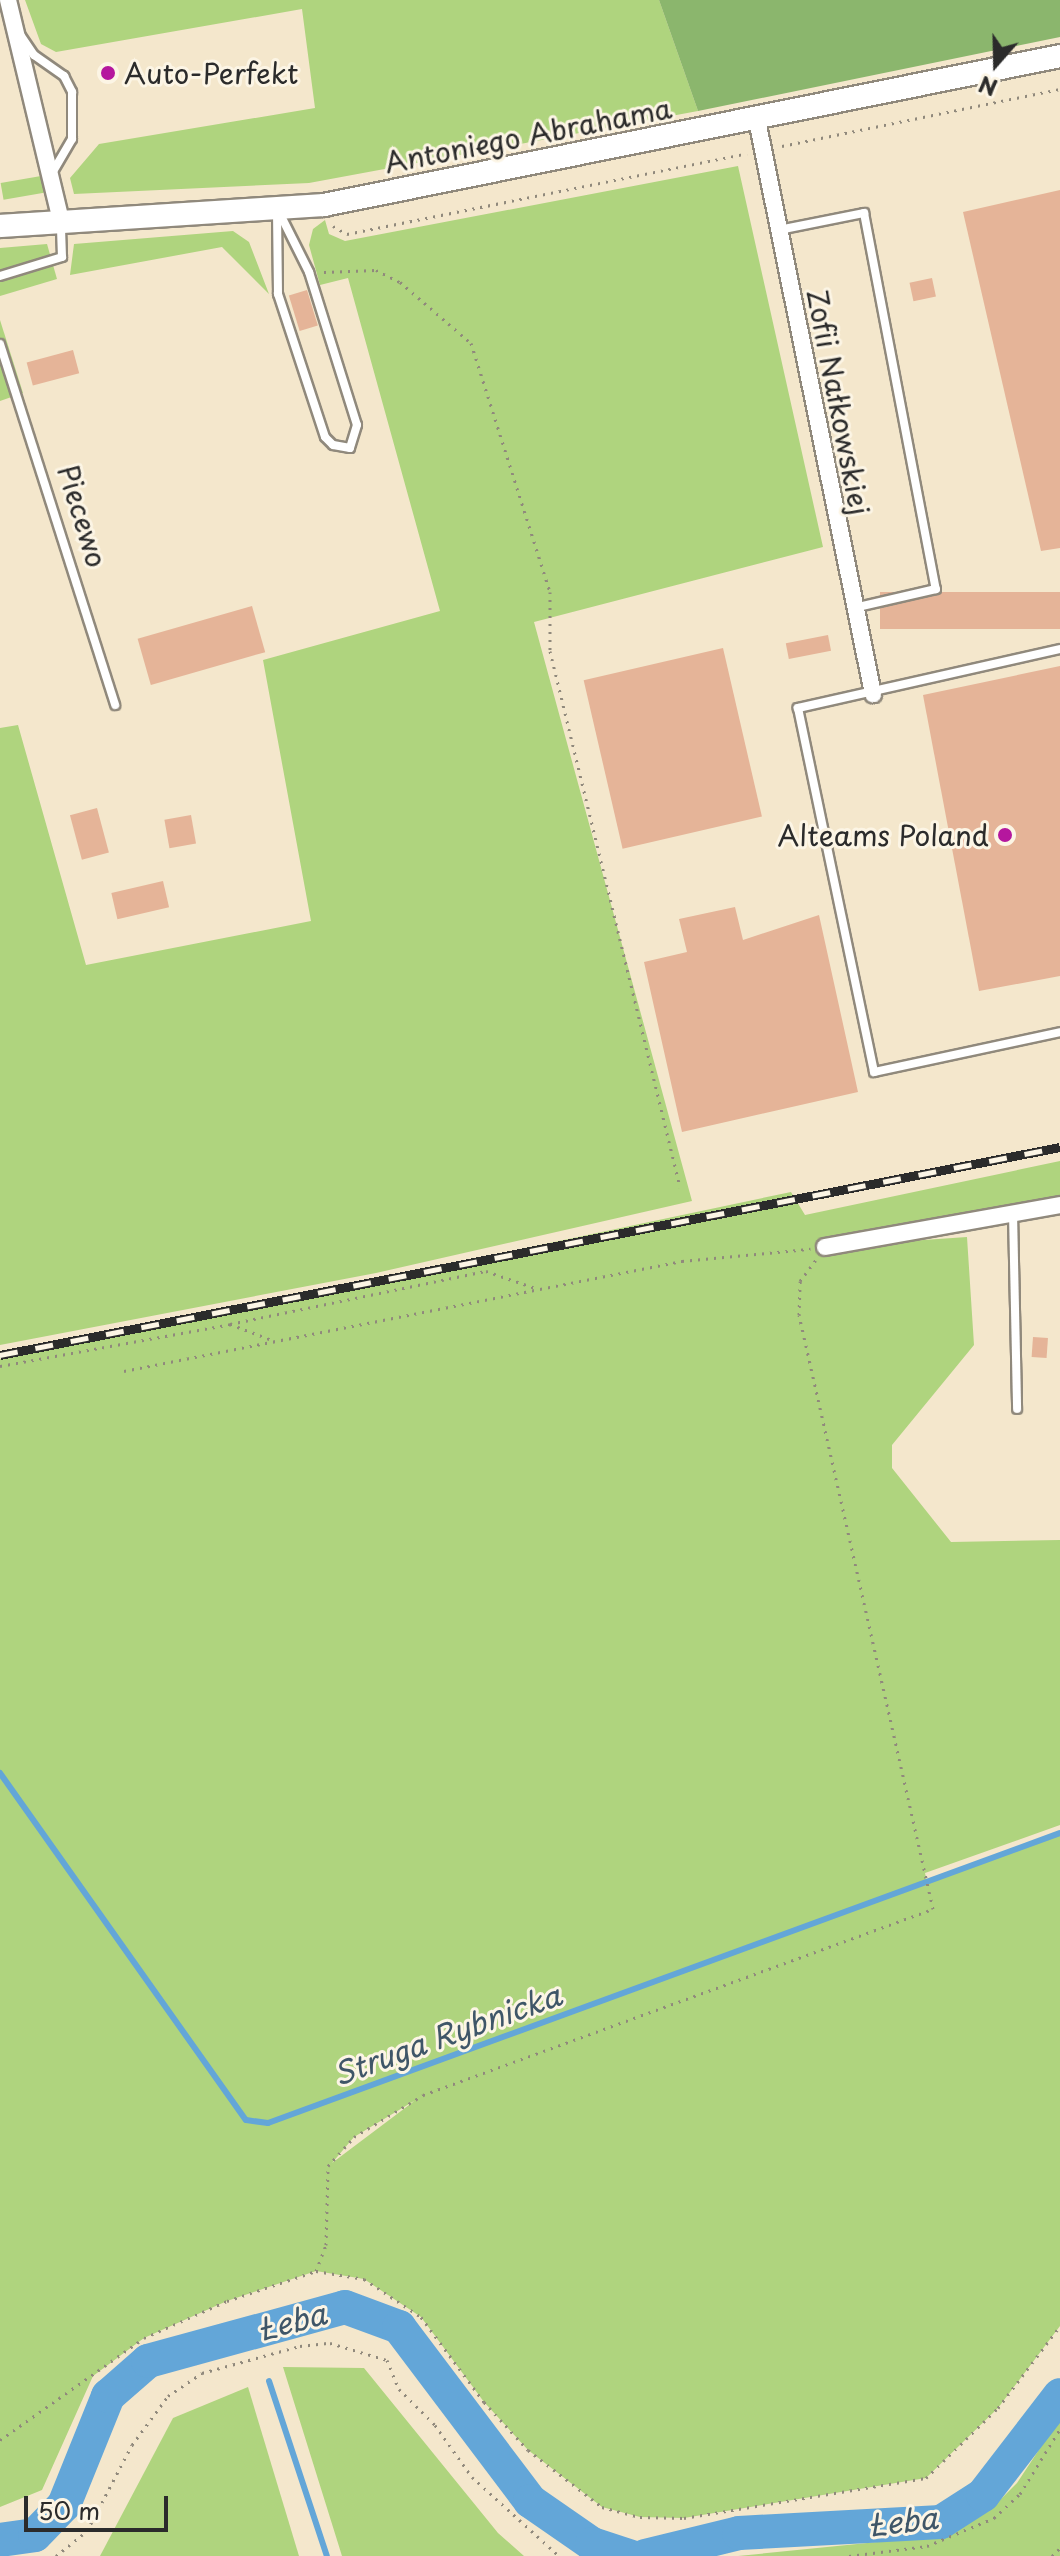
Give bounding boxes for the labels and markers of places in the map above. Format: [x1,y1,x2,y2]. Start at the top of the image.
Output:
place label: Auto-Perfekt [124,56,299,90]
marker: Auto-Perfekt [99,64,117,82]
place label: Alteams Poland [777,818,989,852]
marker: Alteams Poland [996,826,1014,844]

